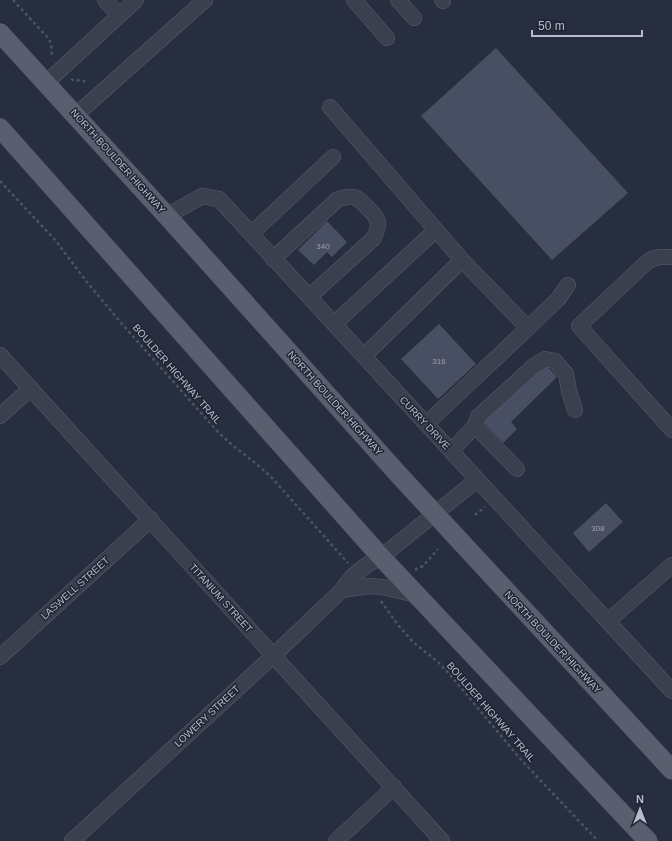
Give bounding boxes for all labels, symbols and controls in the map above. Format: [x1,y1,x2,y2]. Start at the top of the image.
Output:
scale bar [532,12,642,38]
text: 50 m [538,19,565,33]
street label: NORTH BOULDER HIGHWAY [68,107,168,215]
house number: 340 [316,242,330,251]
street label: BOULDER HIGHWAY TRAIL [131,322,224,426]
street label: NORTH BOULDER HIGHWAY [285,349,385,457]
house number: 316 [432,357,446,366]
street label: CURRY DRIVE [398,394,453,452]
house number: 308 [591,524,605,533]
street label: LASWELL STREET [39,554,111,622]
street label: TITANIUM STREET [187,561,255,635]
street label: NORTH BOULDER HIGHWAY [503,589,604,696]
street label: BOULDER HIGHWAY TRAIL [445,660,538,764]
street label: LOWERY STREET [172,683,242,749]
north arrow [620,789,660,829]
text: N [636,793,644,805]

